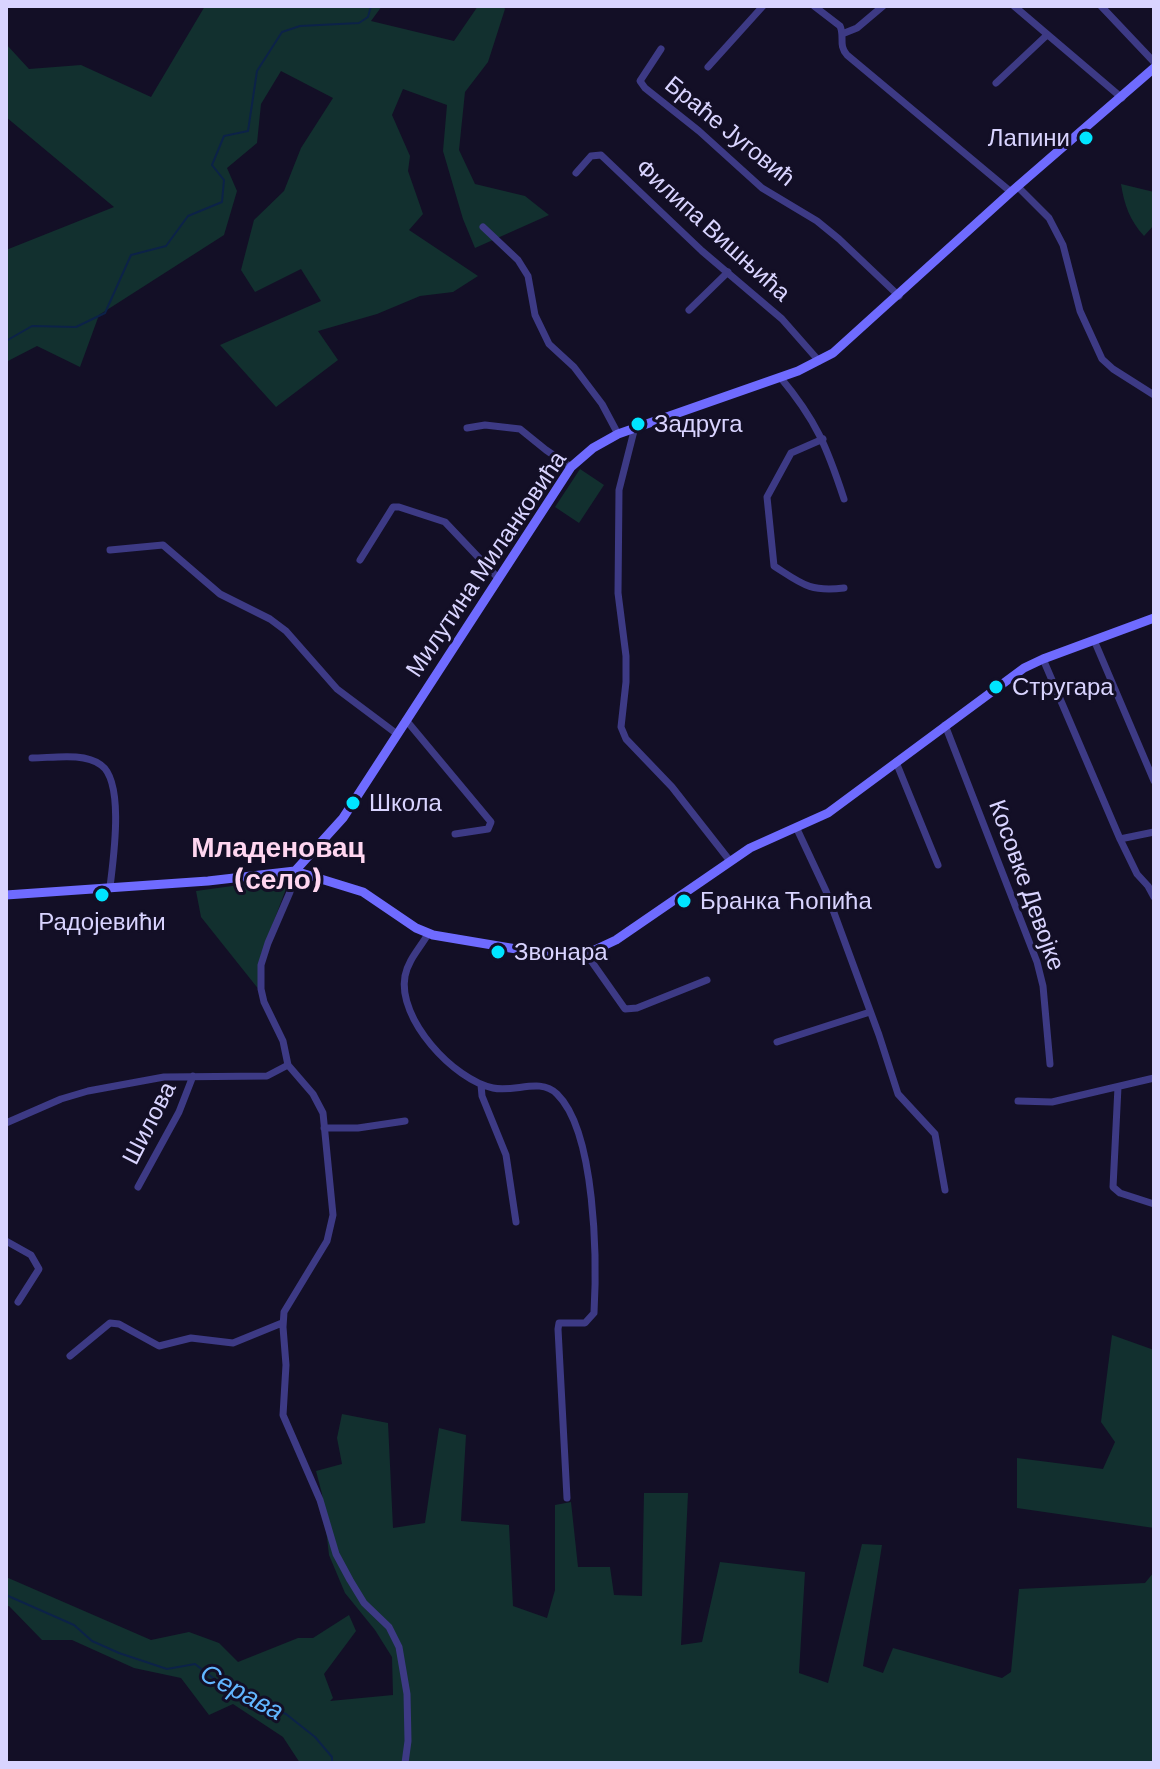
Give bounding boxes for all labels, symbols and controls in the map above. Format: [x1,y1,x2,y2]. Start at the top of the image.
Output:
street label: Браће Југовић [659,70,801,192]
place label: Лапини [988,124,1070,152]
marker: Лапини [1077,129,1095,147]
street label: Филипа Вишњића [630,153,796,307]
place label: Задруга [654,410,742,438]
marker: Задруга [629,415,647,433]
street label: Милутина Миланковића [400,446,572,682]
place label: Стругара [1012,673,1114,701]
marker: Стругара [987,678,1005,696]
place label: Школа [369,789,442,817]
marker: Школа [344,794,362,812]
street label: Косовке Девојке [983,796,1071,974]
district label: Младеновац (село) [191,831,365,897]
marker: Радојевићи [93,886,111,904]
place label: Бранка Ћопића [700,887,872,915]
marker: Бранка Ћопића [675,892,693,910]
place label: Радојевићи [38,908,166,936]
place label: Звонара [514,938,608,966]
marker: Звонара [489,943,507,961]
street label: Шилова [116,1077,182,1169]
water label: Серава [195,1657,289,1727]

